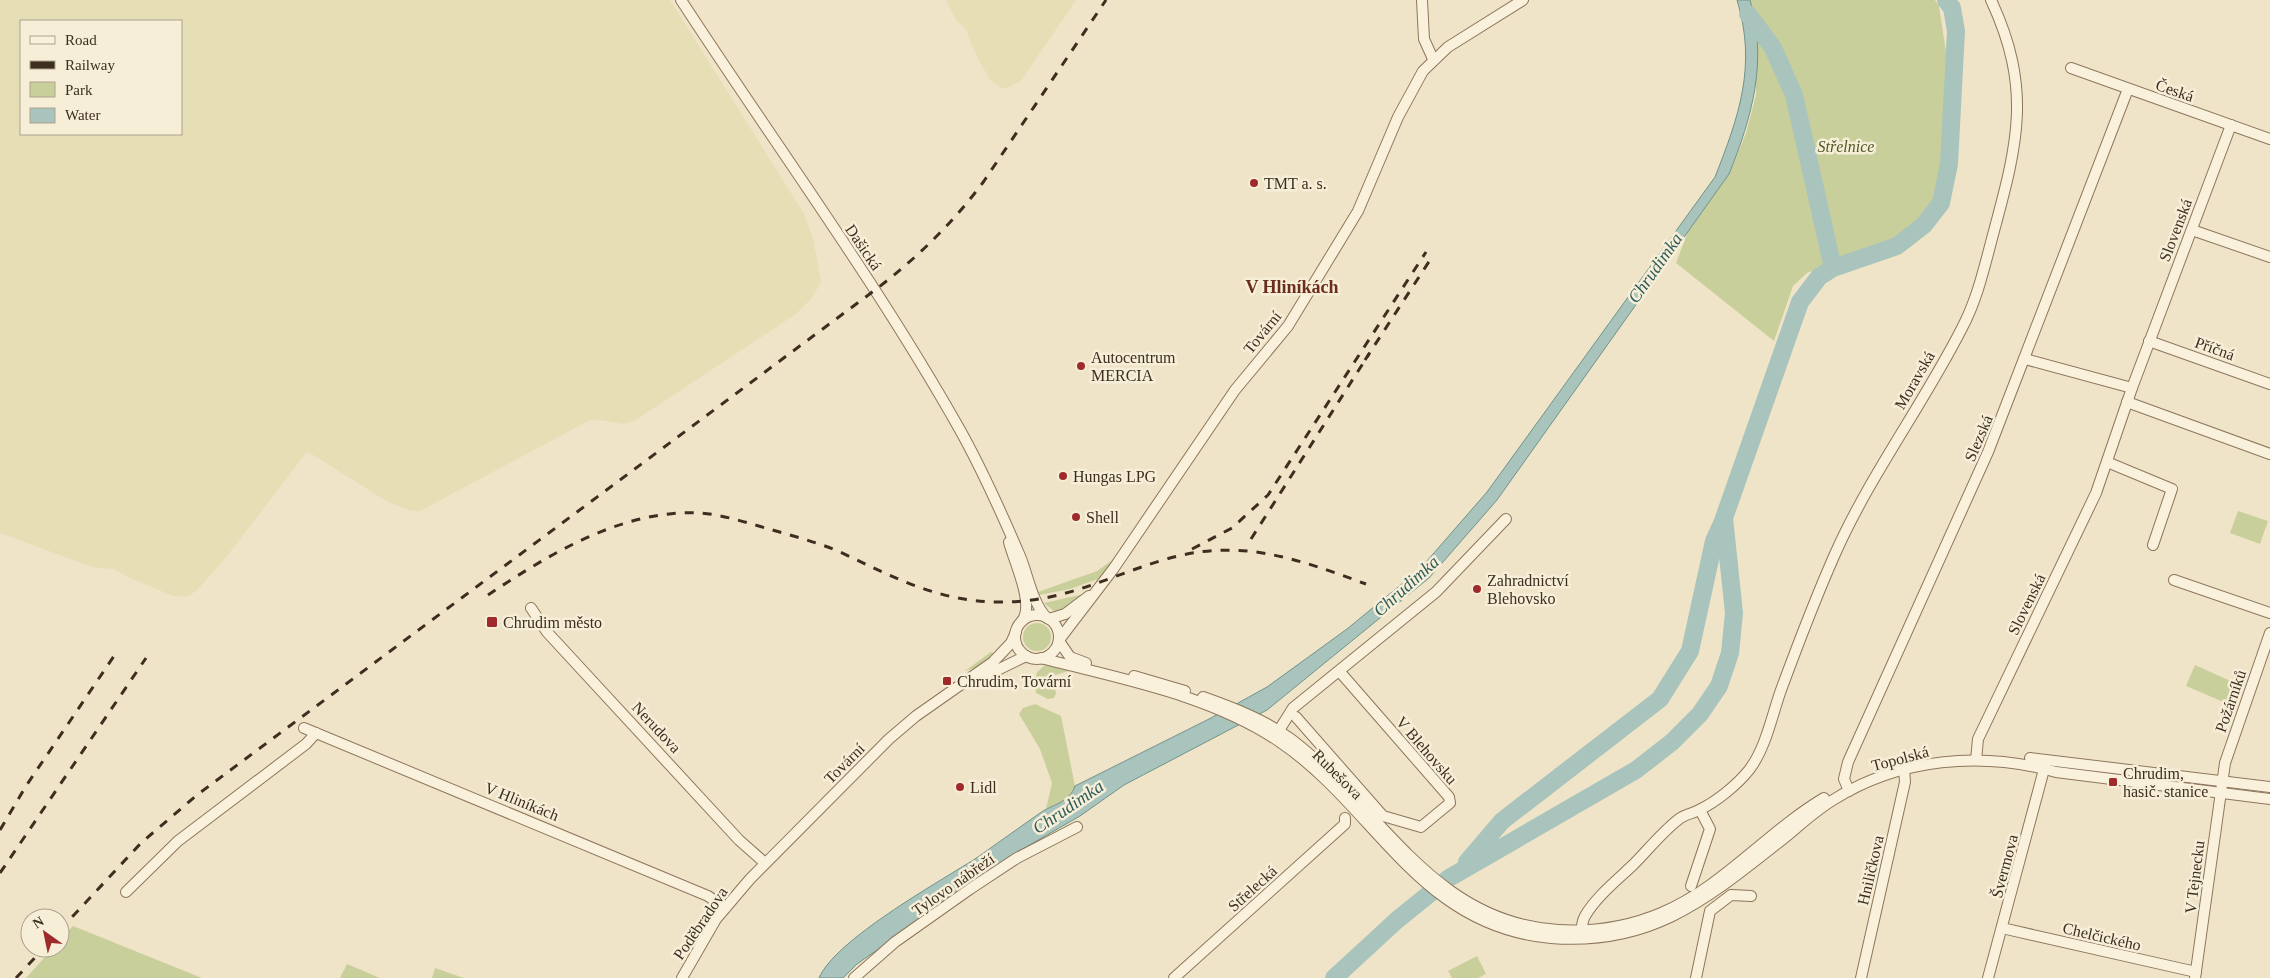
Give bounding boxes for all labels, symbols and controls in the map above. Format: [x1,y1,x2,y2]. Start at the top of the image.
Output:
legend [20,20,182,135]
text: Road [65,32,97,48]
text: Railway [65,57,115,73]
street label: Česká [2154,75,2196,105]
text: Park [65,82,93,98]
text: Water [65,107,100,123]
park label: Střelnice [1818,138,1874,155]
place label: TMT a. s. [1264,175,1327,192]
marker: TMT a. s. [1248,177,1260,189]
street label: Slovenská [2156,196,2195,264]
street label: Dašická [842,221,885,273]
water label: Chrudimka [1624,229,1686,307]
district label: V Hliníkách [1245,277,1339,297]
street label: Tovární [1240,307,1285,357]
street label: Příčná [2193,333,2237,363]
street label: Moravská [1891,348,1938,412]
place label: Autocentrum MERCIA [1091,349,1176,384]
marker: Autocentrum MERCIA [1075,360,1087,372]
street label: Slezská [1961,412,1996,464]
place label: Hungas LPG [1073,468,1157,486]
marker: Hungas LPG [1057,470,1069,482]
place label: Shell [1086,509,1119,526]
marker: Shell [1070,511,1082,523]
water label: Chrudimka [1369,551,1443,621]
street label: Slovenská [2004,571,2049,638]
place label: Zahradnictví Blehovsko [1487,572,1569,607]
marker: Zahradnictví Blehovsko [1471,583,1483,595]
place label: Chrudim město [503,614,602,631]
marker: Chrudim město [485,615,499,629]
street label: Požárníků [2212,668,2249,735]
place label: Chrudim, Tovární [957,673,1072,690]
marker: Chrudim, Tovární [941,675,953,687]
street label: Nerudova [629,698,684,756]
street label: V Blehovsku [1393,713,1460,787]
street label: Tovární [821,739,868,787]
street label: Topolská [1870,743,1931,775]
street label: Rubešova [1309,746,1366,803]
place label: Chrudim, hasič. stanice [2123,765,2208,800]
water label: Chrudimka [1029,776,1107,838]
marker: Chrudim, hasič. stanice [2107,776,2119,788]
street label: V Hliníkách [482,779,561,824]
place label: Lidl [970,779,997,796]
marker: Lidl [954,781,966,793]
street label: Švermova [1987,832,2021,900]
street label: Hniličkova [1854,834,1887,907]
street label: V Tejnecku [2182,840,2208,915]
street label: Tylovo nábřeží [909,850,999,920]
street label: Střelecká [1225,862,1280,915]
street label: Poděbradova [670,884,731,963]
north arrow [20,908,70,958]
text: N [30,913,47,932]
street label: Chelčického [2061,919,2143,954]

